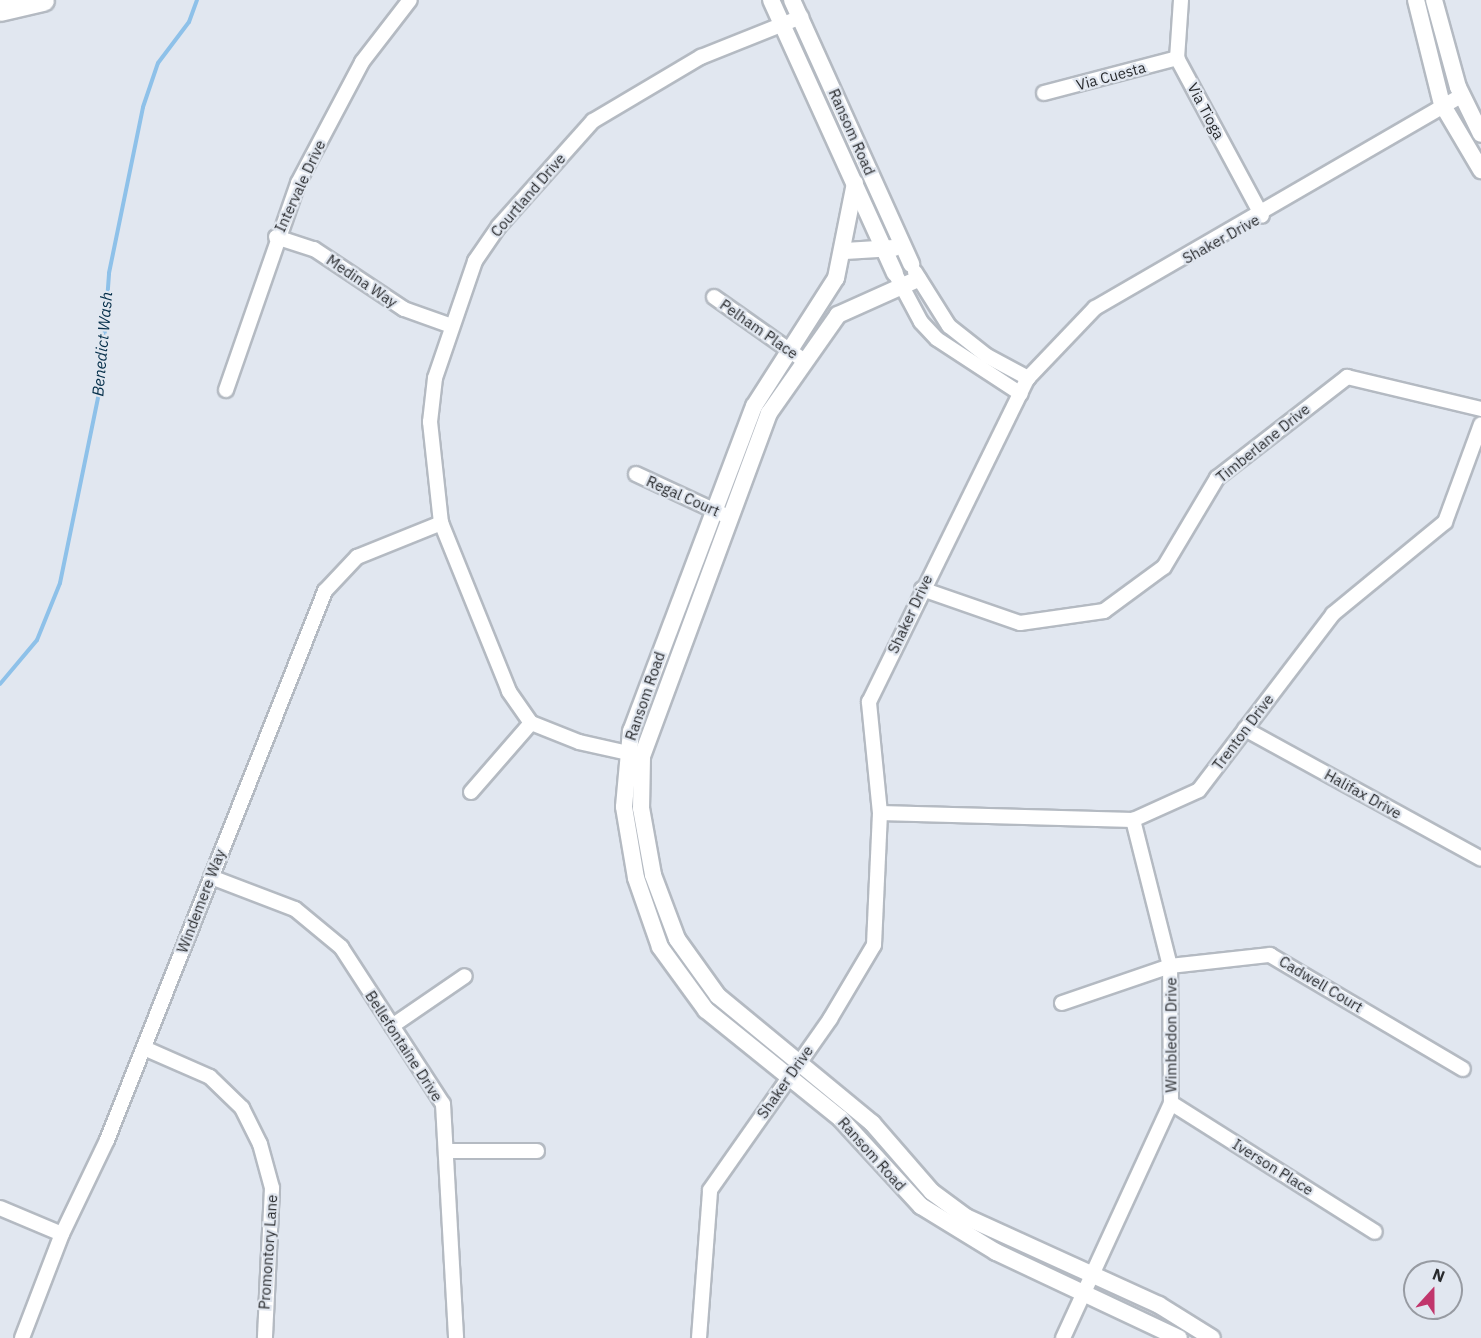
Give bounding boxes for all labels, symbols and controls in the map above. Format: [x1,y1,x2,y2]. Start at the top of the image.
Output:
street label: Via Cuesta [1074,58,1148,94]
street label: Via Tioga [1184,80,1228,142]
street label: Ransom Road [825,86,879,178]
street label: Intervale Drive [271,137,329,235]
street label: Courtland Drive [487,150,569,240]
street label: Shaker Drive [1179,211,1263,267]
street label: Medina Way [323,251,401,311]
water label: Benedict Wash [88,291,116,397]
street label: Pelham Place [717,295,801,363]
street label: Timberlane Drive [1213,400,1313,486]
street label: Regal Court [644,472,722,520]
street label: Shaker Drive [884,572,936,656]
street label: Ransom Road [621,649,669,743]
street label: Trenton Drive [1209,690,1277,774]
street label: Halifax Drive [1321,765,1405,823]
street label: Windemere Way [173,847,229,955]
street label: Cadwell Court [1276,952,1366,1016]
street label: Wimbledon Drive [1162,977,1180,1093]
street label: Bellefontaine Drive [362,987,446,1105]
street label: Shaker Drive [753,1042,817,1122]
street label: Ransom Road [834,1113,910,1195]
street label: Iverson Place [1229,1135,1317,1199]
street label: Promontory Lane [255,1194,281,1310]
north arrow [1403,1260,1463,1320]
text: N [1430,1264,1448,1286]

